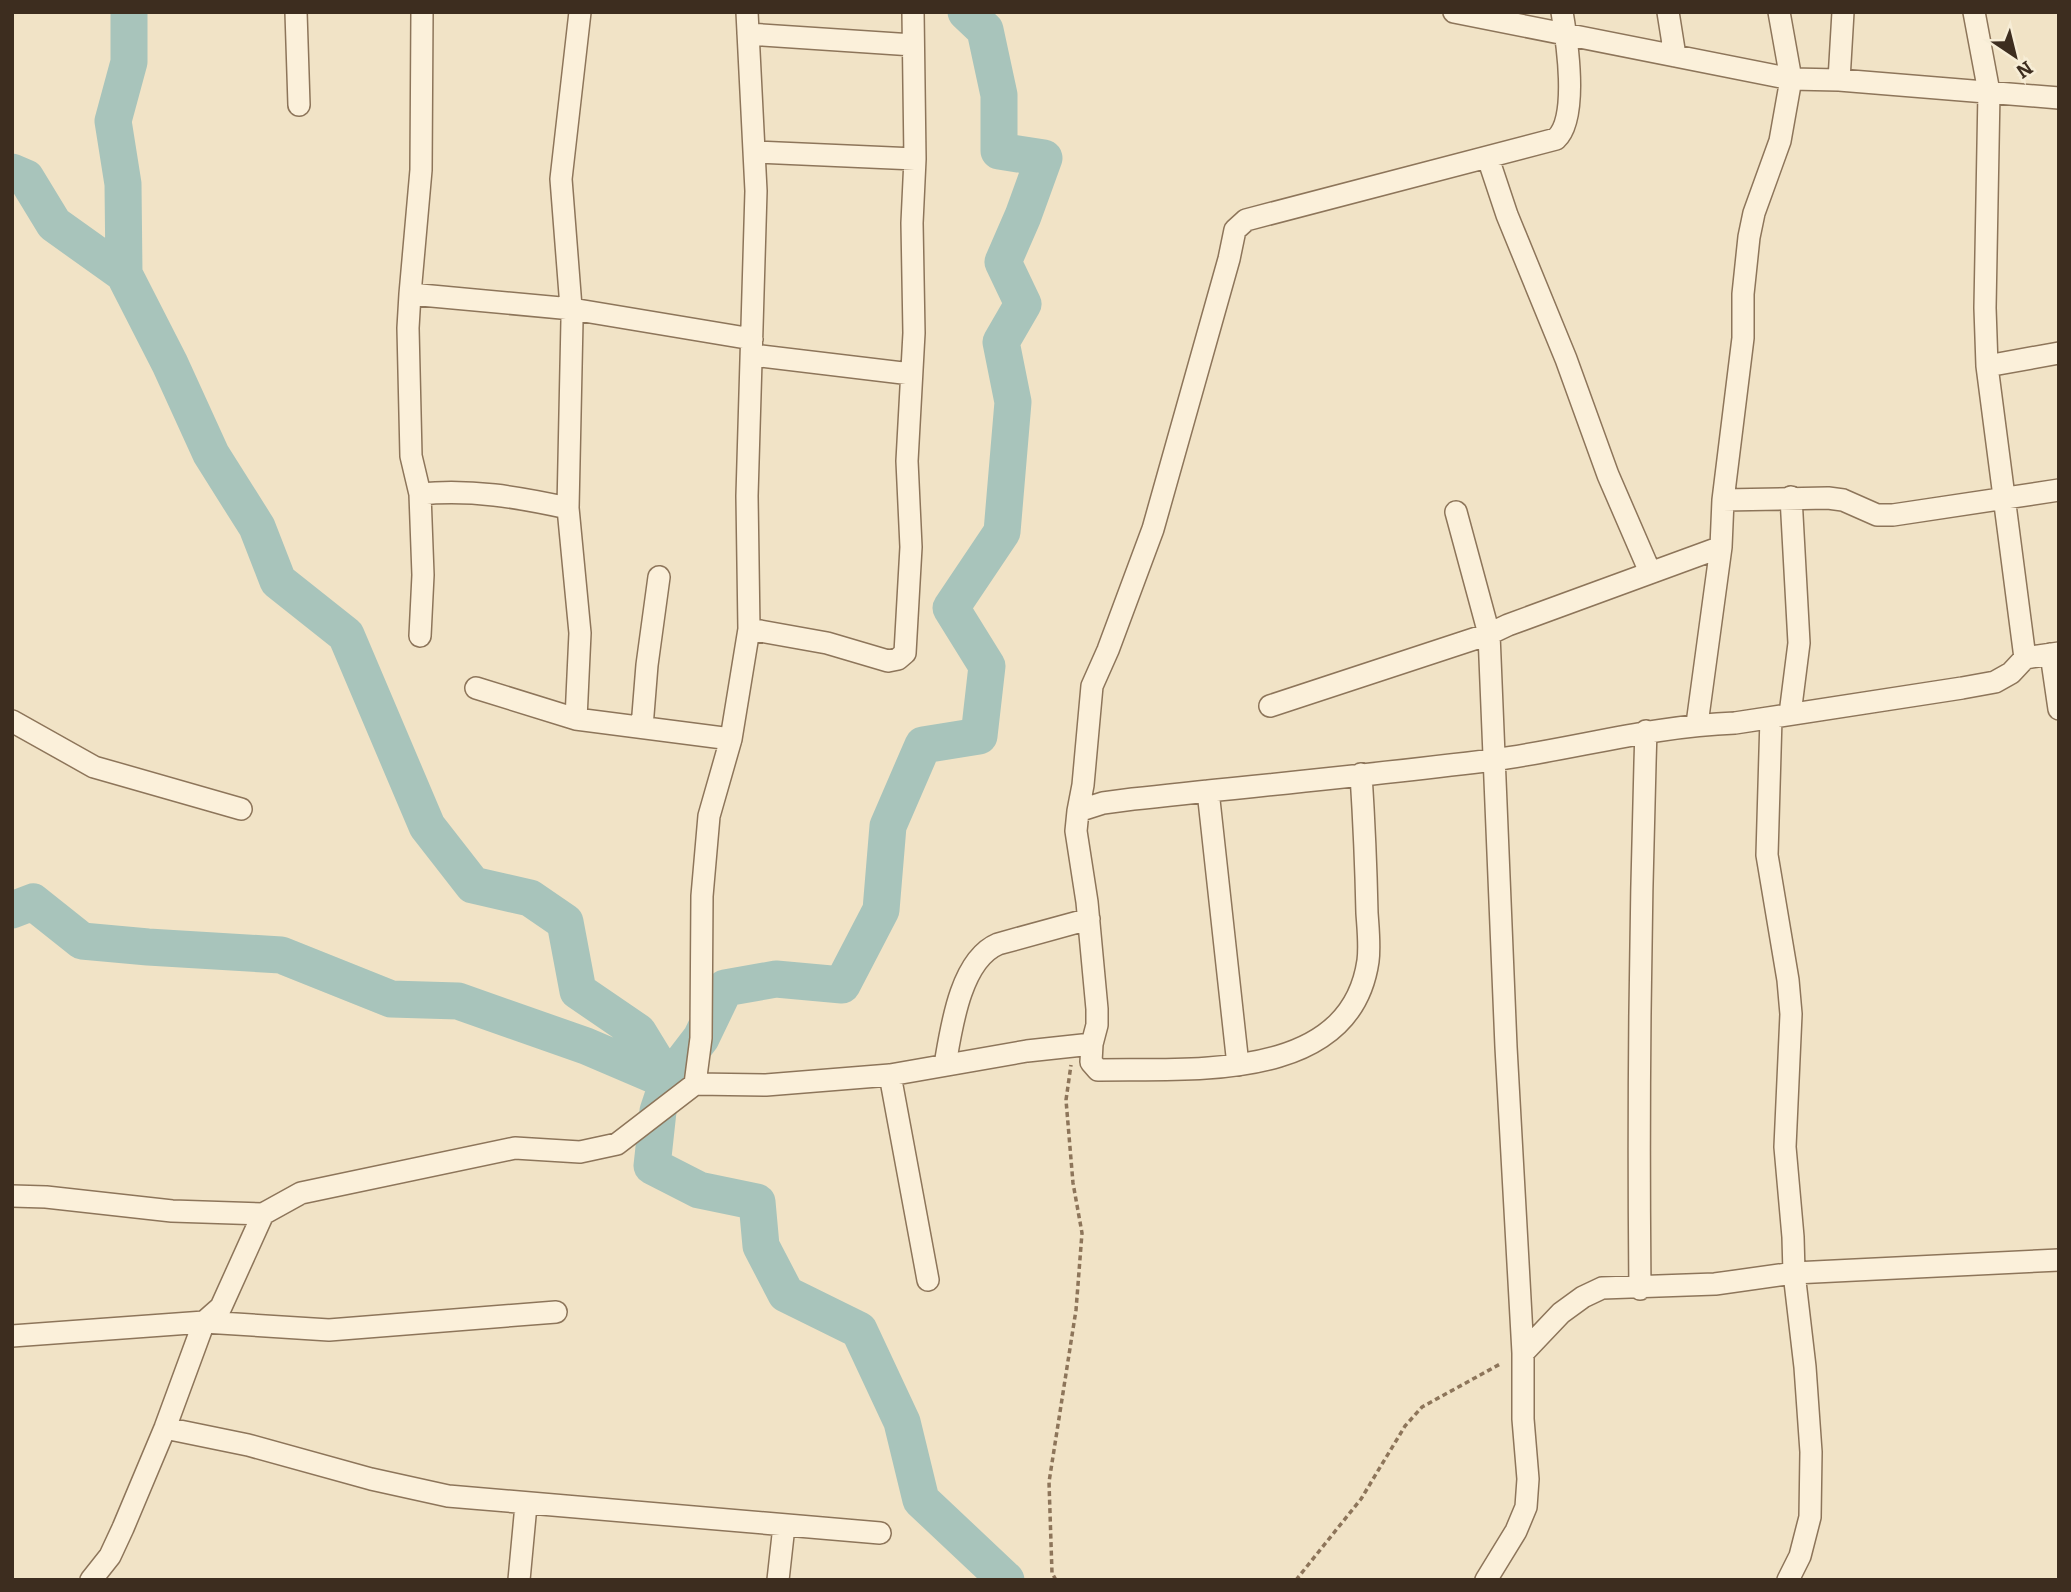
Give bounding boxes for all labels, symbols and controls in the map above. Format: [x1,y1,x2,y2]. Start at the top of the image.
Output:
north arrow [1980,21,2050,91]
text: N [2012,56,2037,83]

